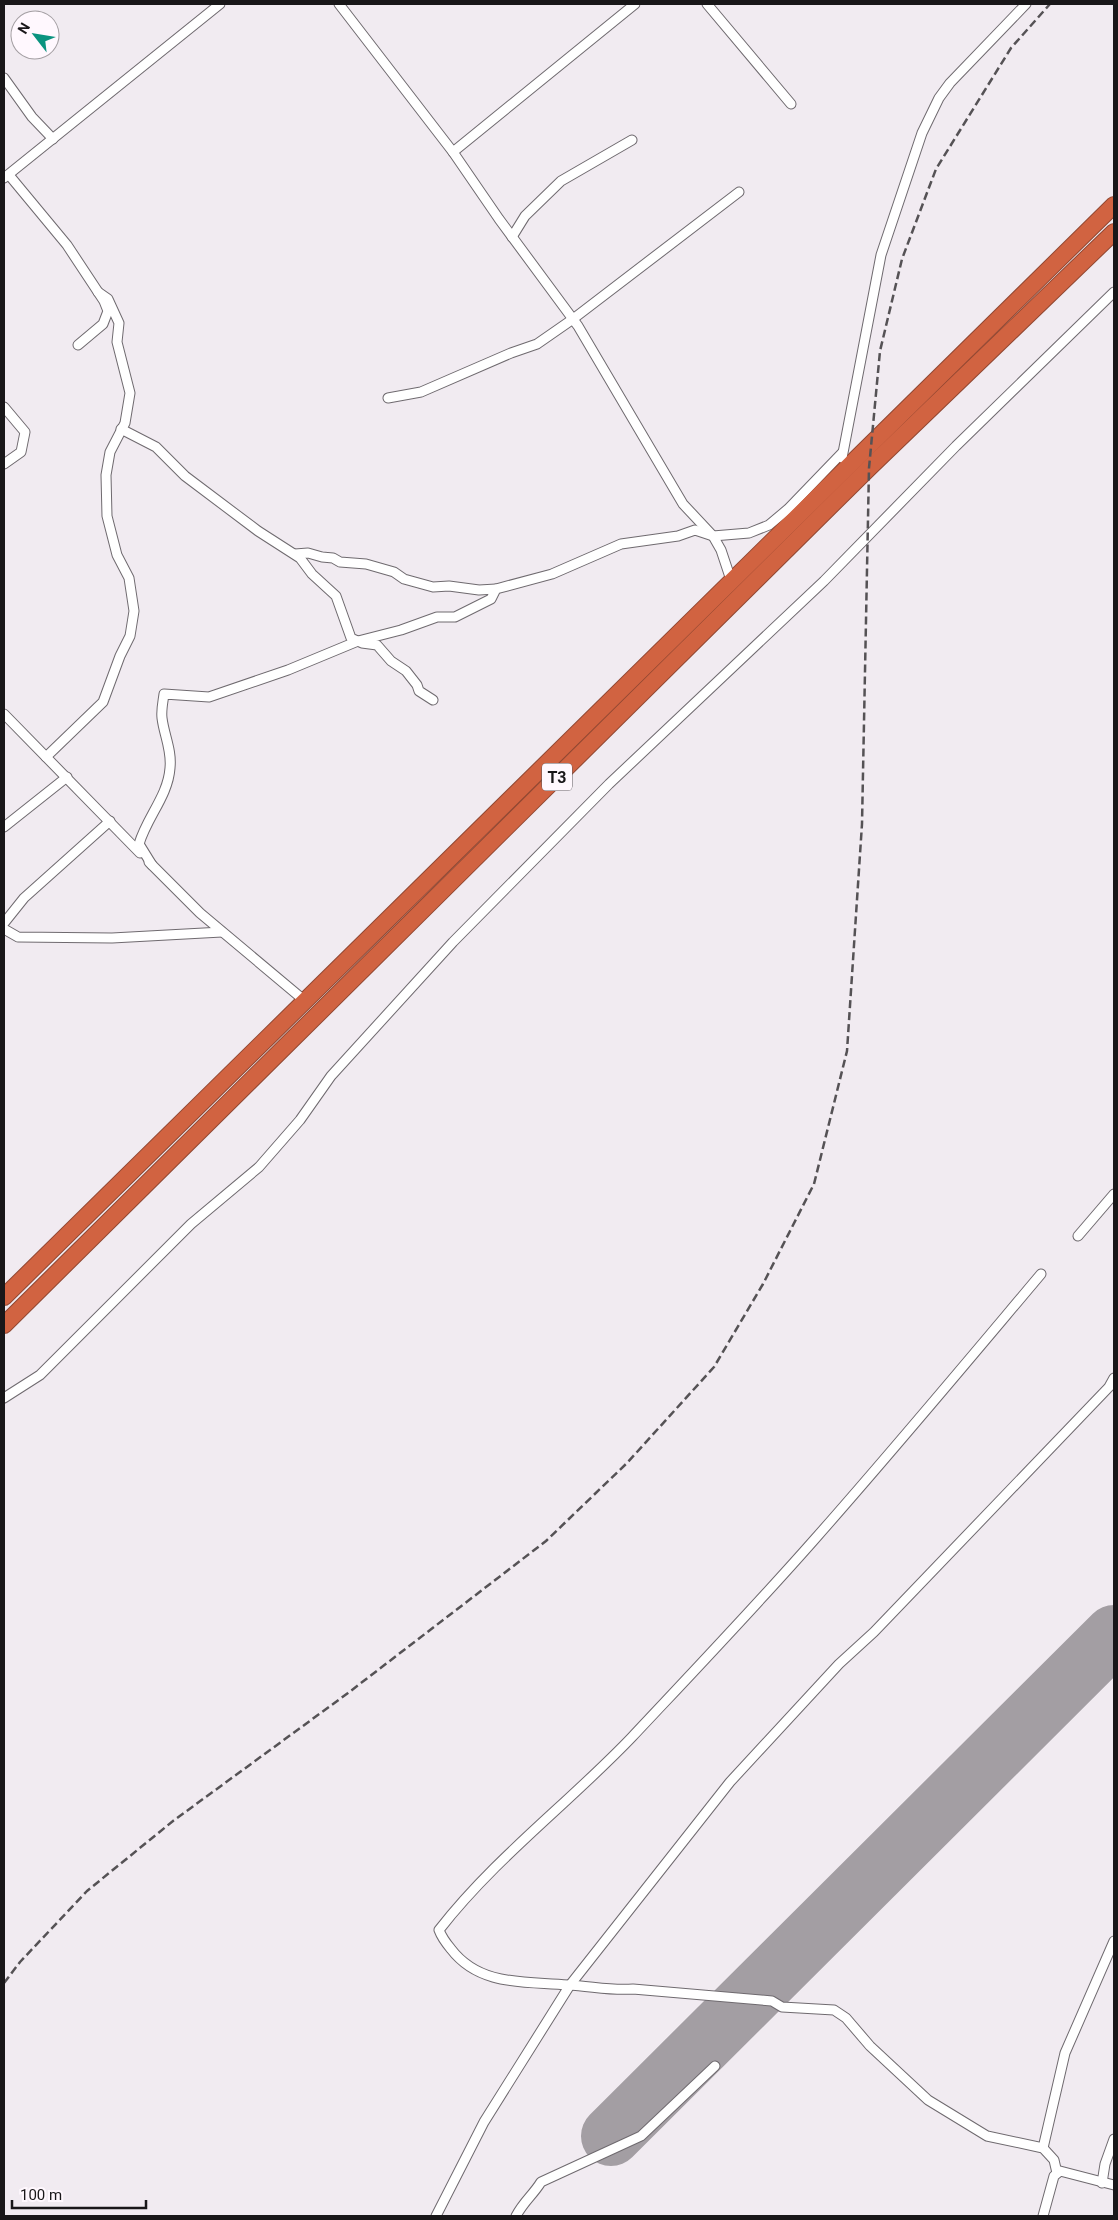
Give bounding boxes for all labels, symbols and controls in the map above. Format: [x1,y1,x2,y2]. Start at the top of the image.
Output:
north arrow [10,10,60,60]
text: N [14,20,33,37]
road number: T3 [542,764,572,790]
scale bar [12,2178,146,2210]
text: 100 m [20,2186,62,2204]

